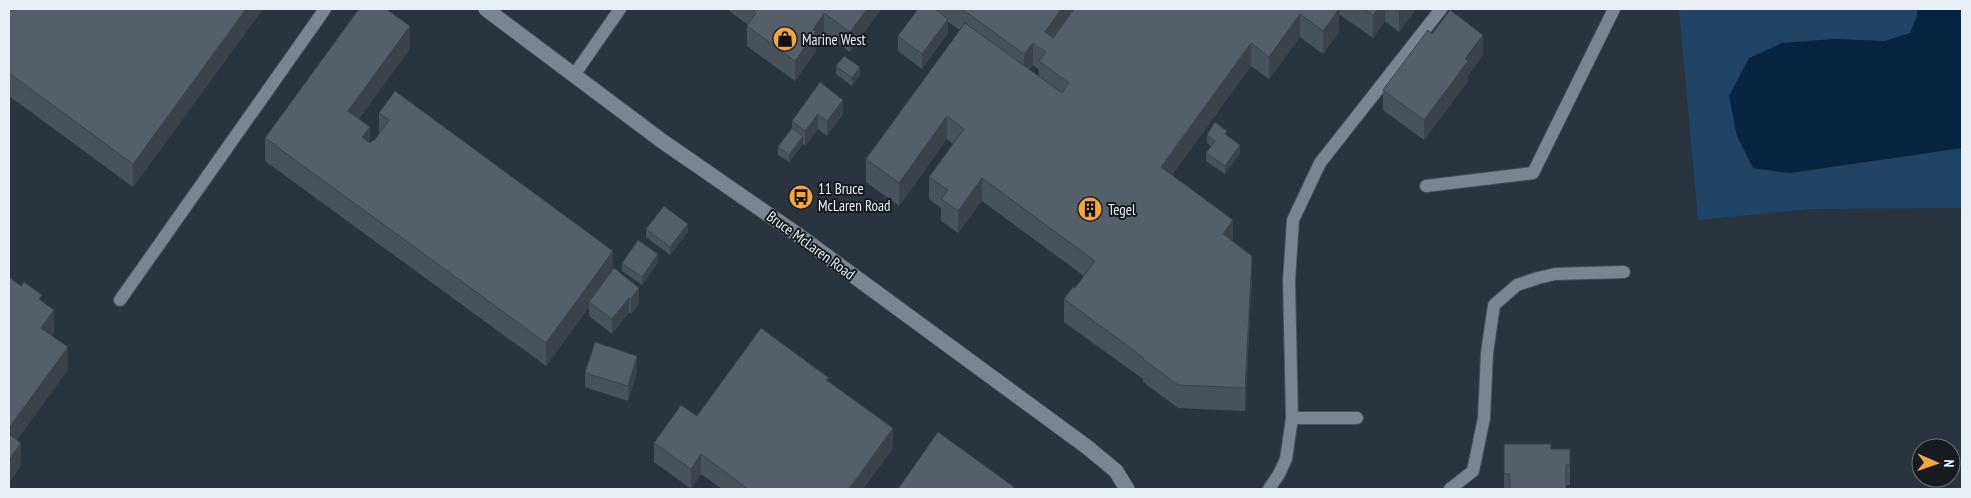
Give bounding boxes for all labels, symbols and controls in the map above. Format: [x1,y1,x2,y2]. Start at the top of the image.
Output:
shop icon: Marine West [772,26,798,52]
place label: Marine West [802,30,866,49]
place label: 11 Bruce McLaren Road [818,179,891,215]
bus stop icon: 11 Bruce McLaren Road [788,184,814,210]
building icon: Tegel [1077,196,1103,222]
place label: Tegel [1108,200,1136,219]
street label: Bruce McLaren Road [763,207,859,283]
north arrow [1911,438,1961,488]
text: N [1940,459,1958,468]

